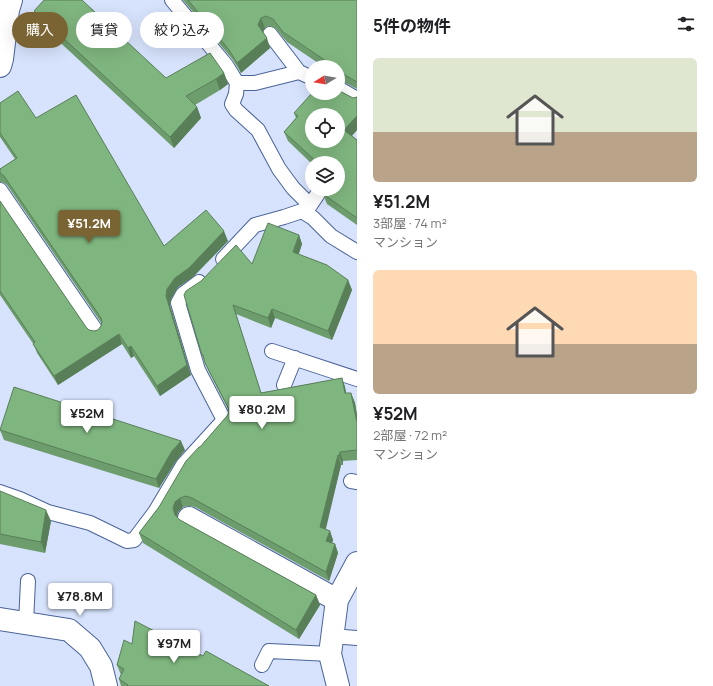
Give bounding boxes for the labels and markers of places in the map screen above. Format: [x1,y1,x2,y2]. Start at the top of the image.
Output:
pin: ¥51.2M [56,210,122,244]
pin: ¥80.2M [229,396,295,430]
pin: ¥52M [63,400,111,434]
pin: ¥78.8M [47,583,113,617]
pin: ¥97M [150,630,198,664]

